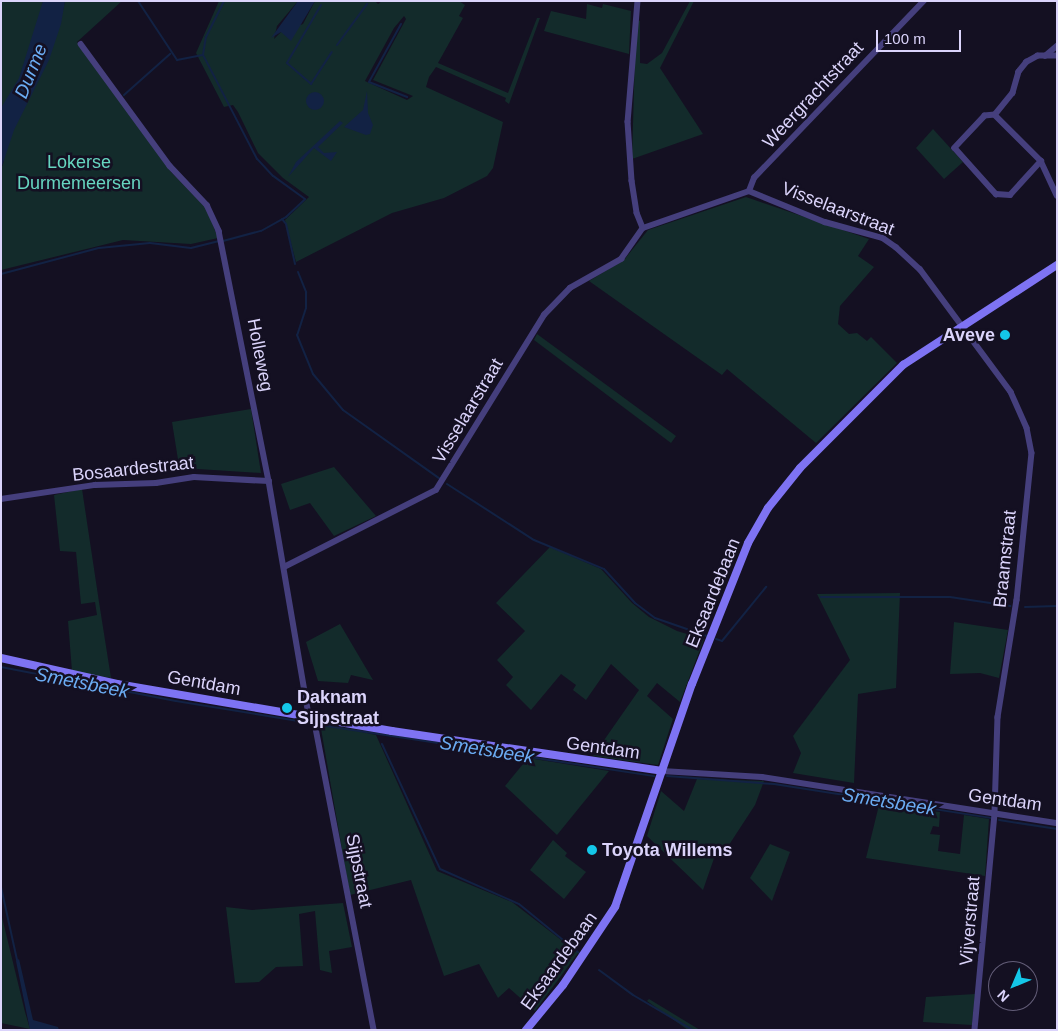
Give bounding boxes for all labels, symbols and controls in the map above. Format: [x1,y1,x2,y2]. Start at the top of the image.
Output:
scale bar [878,20,963,52]
text: 100 m [884,30,926,47]
street label: Weergrachtstraat [758,37,868,153]
water label: Durme [10,40,52,102]
park label: Lokerse Durmemeersen [17,152,141,194]
street label: Visselaarstraat [779,178,897,240]
street label: Holleweg [242,317,278,393]
place label: Aveve [943,324,995,346]
marker: Aveve [999,329,1011,341]
street label: Visselaarstraat [428,355,508,467]
street label: Bosaardestraat [71,452,195,486]
street label: Braamstraat [989,509,1021,609]
street label: Eksaardebaan [681,535,745,651]
water label: Smetsbeek [33,663,131,703]
street label: Gentdam [166,666,242,700]
place label: Daknam Sijpstraat [297,687,379,730]
marker: Daknam Sijpstraat [281,702,293,714]
water label: Smetsbeek [438,731,536,769]
street label: Gentdam [565,732,641,764]
water label: Smetsbeek [840,783,938,821]
street label: Gentdam [967,784,1043,816]
street label: Sijpstraat [341,832,377,910]
place label: Toyota Willems [602,839,733,861]
marker: Toyota Willems [586,844,598,856]
street label: Vijverstraat [955,875,985,967]
street label: Eksaardebaan [516,908,602,1014]
north arrow [988,961,1038,1011]
text: N [994,987,1012,1005]

